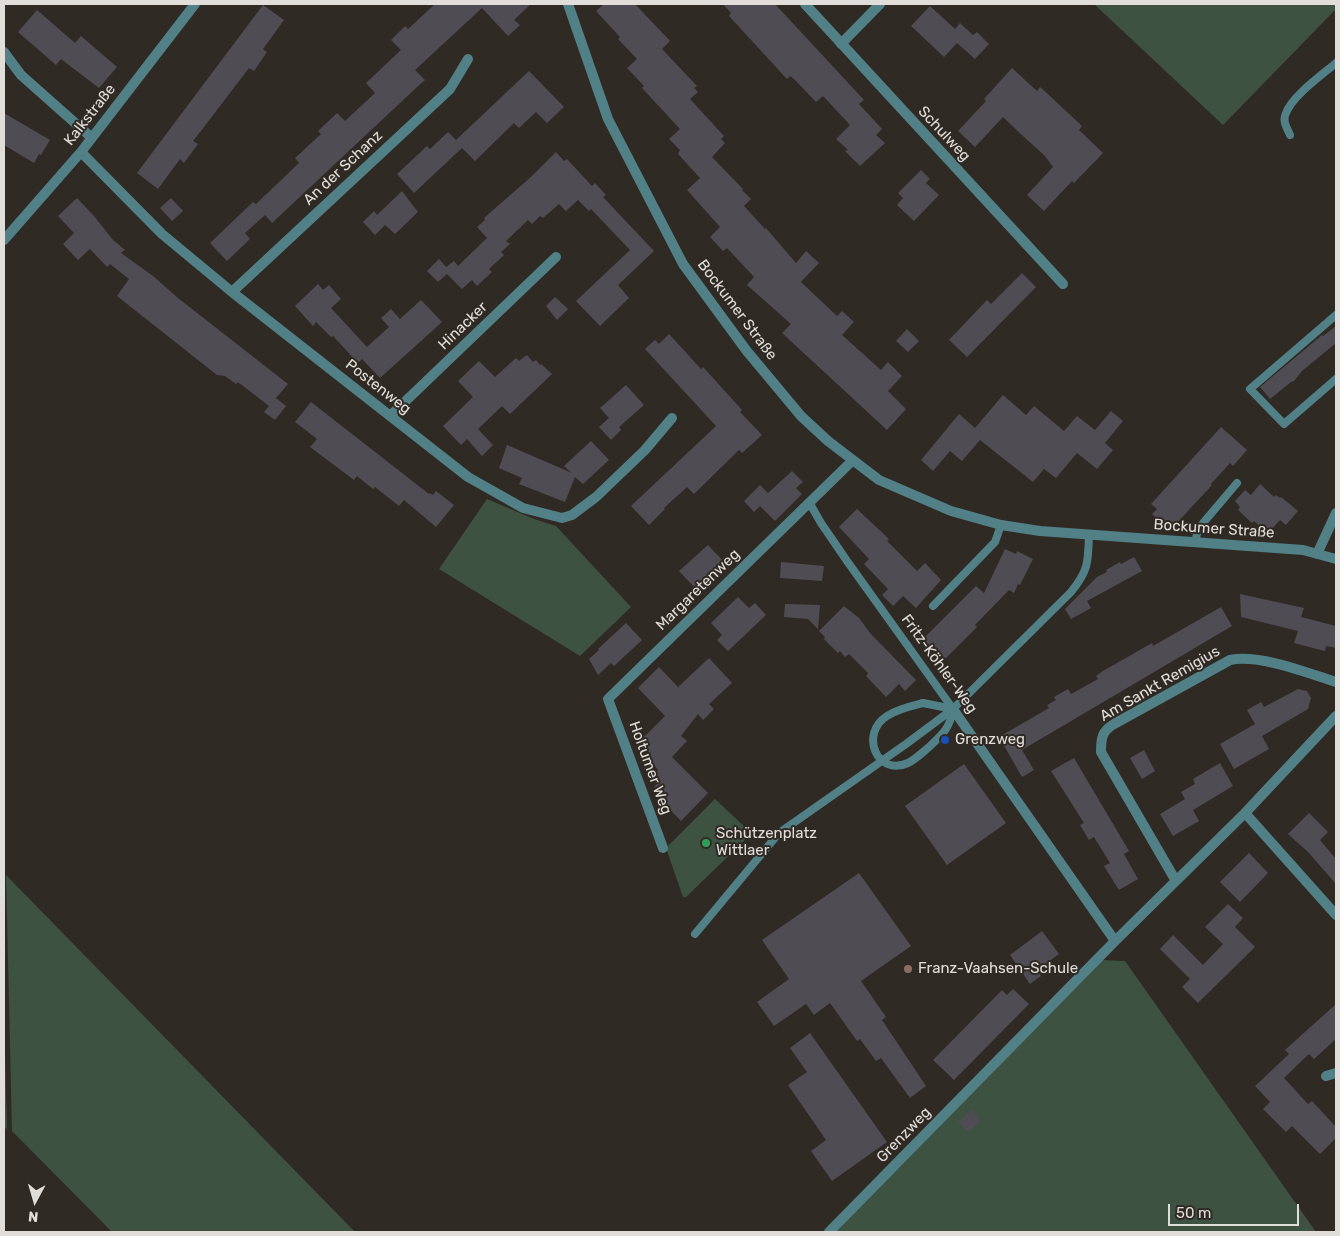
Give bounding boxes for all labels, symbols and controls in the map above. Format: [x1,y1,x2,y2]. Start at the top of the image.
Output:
street label: Kalkstraße [60,81,120,149]
street label: Schulweg [914,103,974,165]
street label: An der Schanz [300,127,386,209]
street label: Bockumer Straße [693,256,781,364]
street label: Hinacker [435,298,491,354]
street label: Postenweg [342,356,414,418]
street label: Bockumer Straße [1153,516,1275,542]
street label: Margaretenweg [652,546,744,634]
street label: Fritz-Köhler-Weg [897,611,981,717]
street label: Am Sankt Remigius [1097,642,1223,726]
street label: Holtumer Weg [625,719,675,817]
place label: Grenzweg [955,731,1025,749]
marker: Grenzweg [939,734,951,746]
place label: Schützenplatz Wittlaer [716,825,817,860]
marker: Schützenplatz Wittlaer [700,837,712,849]
place label: Franz-Vaahsen-Schule [918,960,1078,978]
marker: Franz-Vaahsen-Schule [902,963,914,975]
street label: Grenzweg [873,1104,935,1166]
north arrow [10,1176,60,1226]
scale bar [1170,1194,1301,1226]
text: 50 m [1176,1204,1211,1222]
text: N [27,1207,39,1225]

